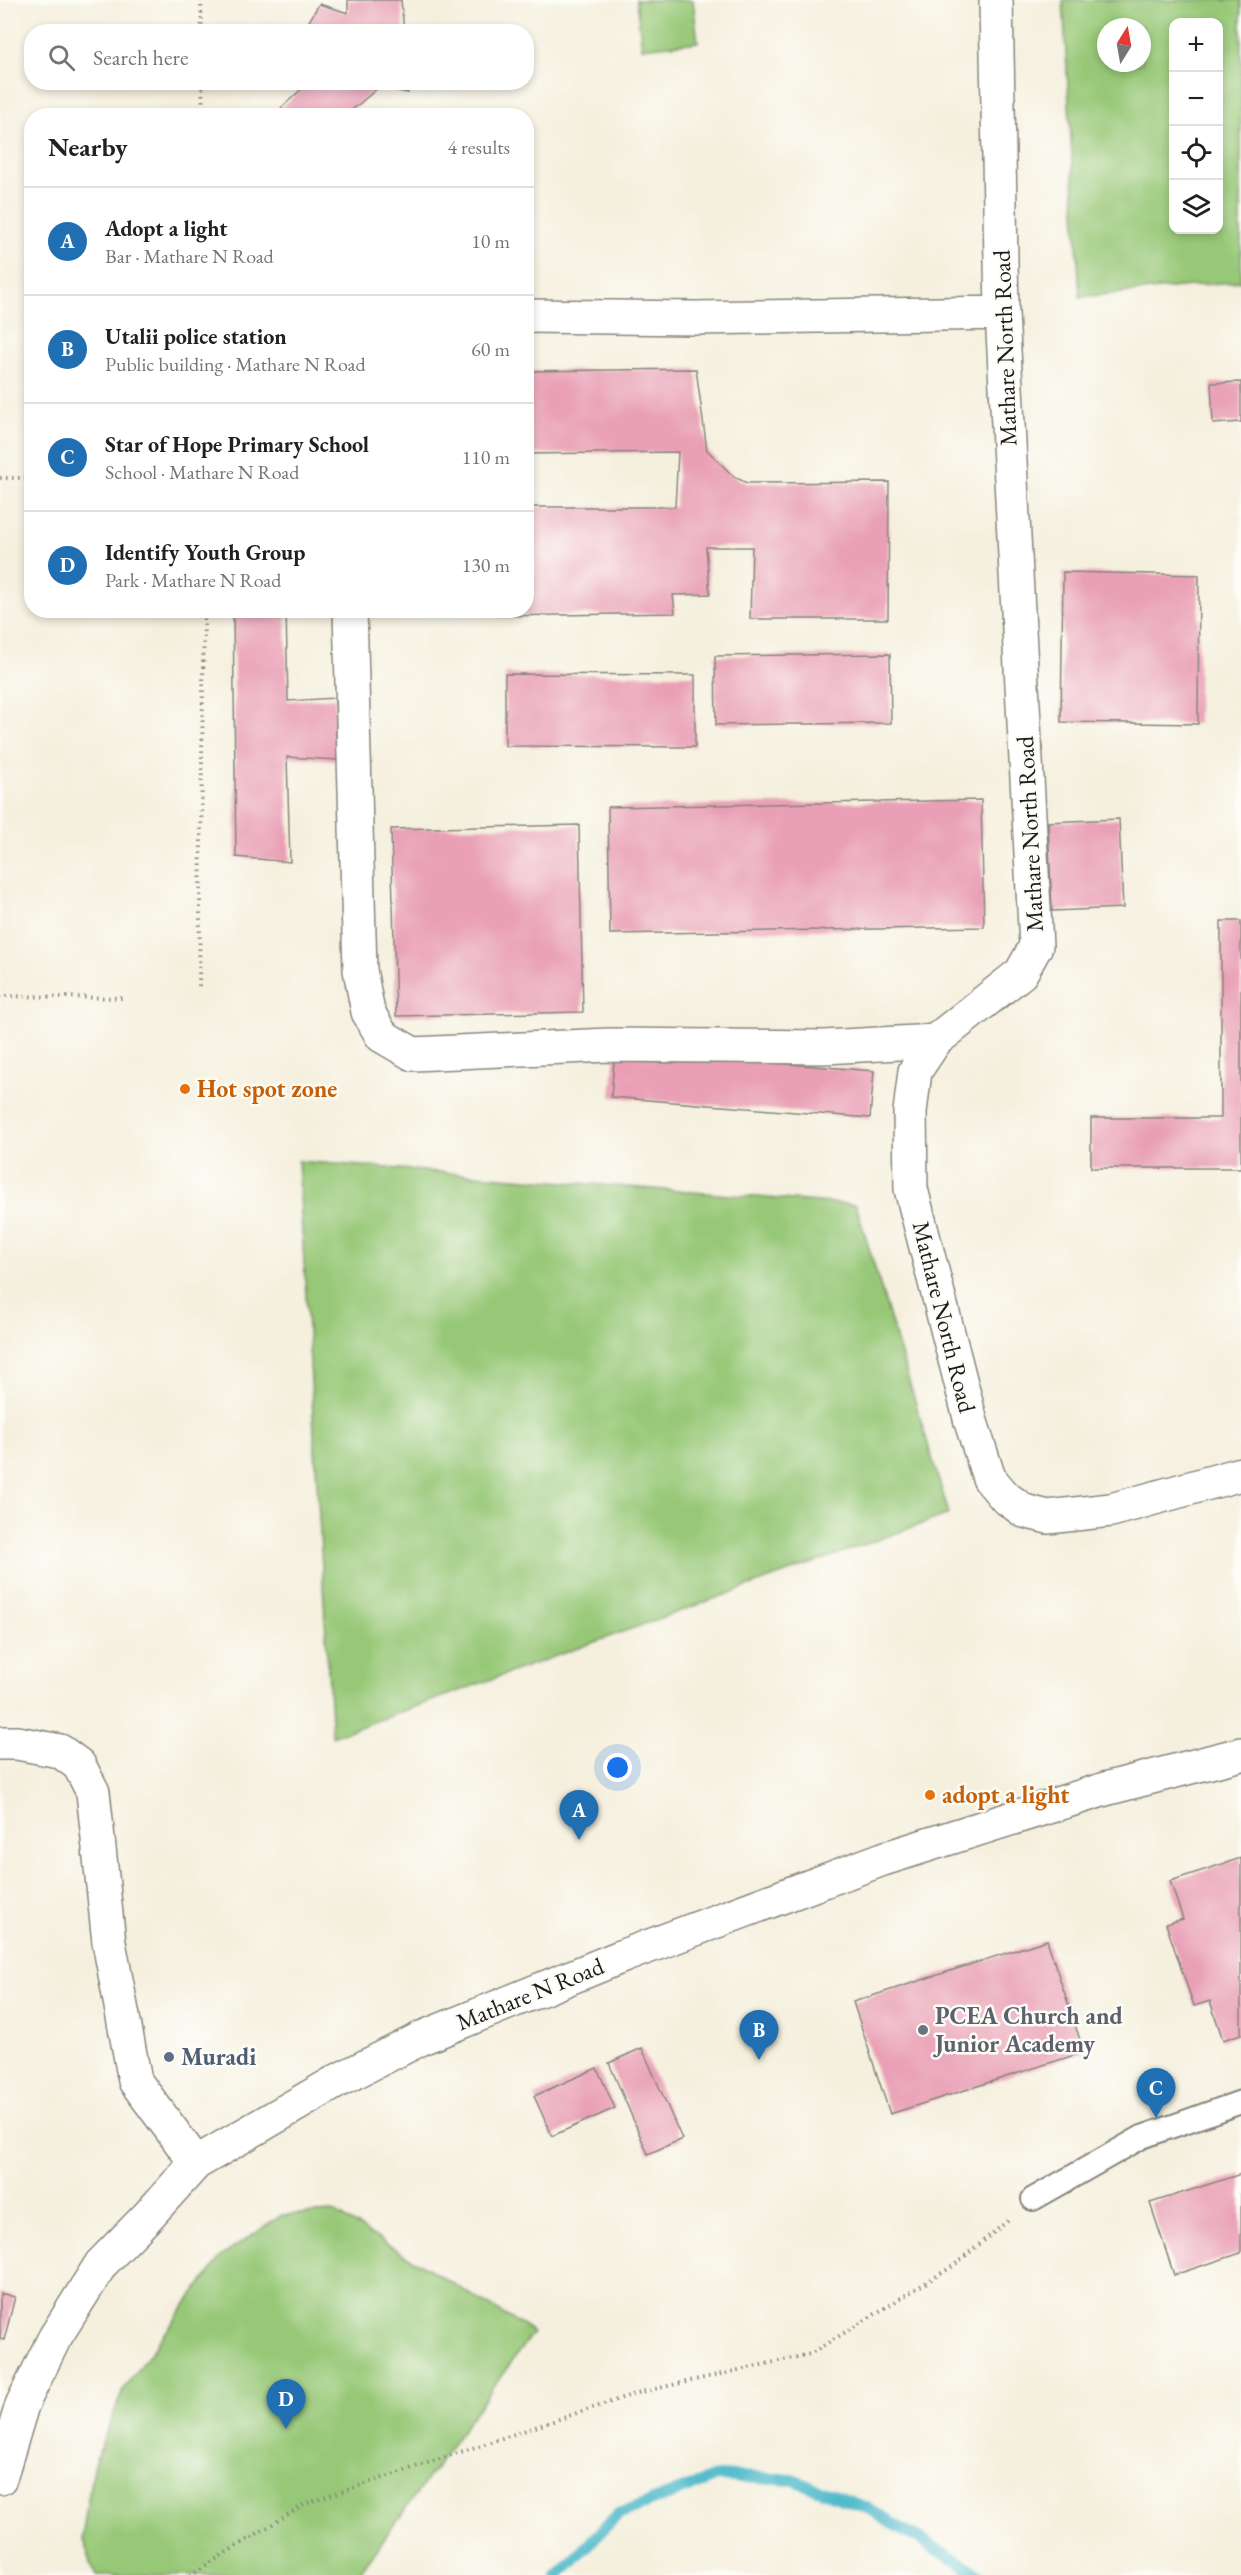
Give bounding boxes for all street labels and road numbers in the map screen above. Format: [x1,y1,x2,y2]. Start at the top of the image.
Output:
street label: Mathare North Road [986,249,1023,447]
street label: Mathare North Road [1009,734,1050,933]
street label: Mathare North Road [906,1218,983,1417]
street label: Mathare N Road [451,1950,609,2037]

